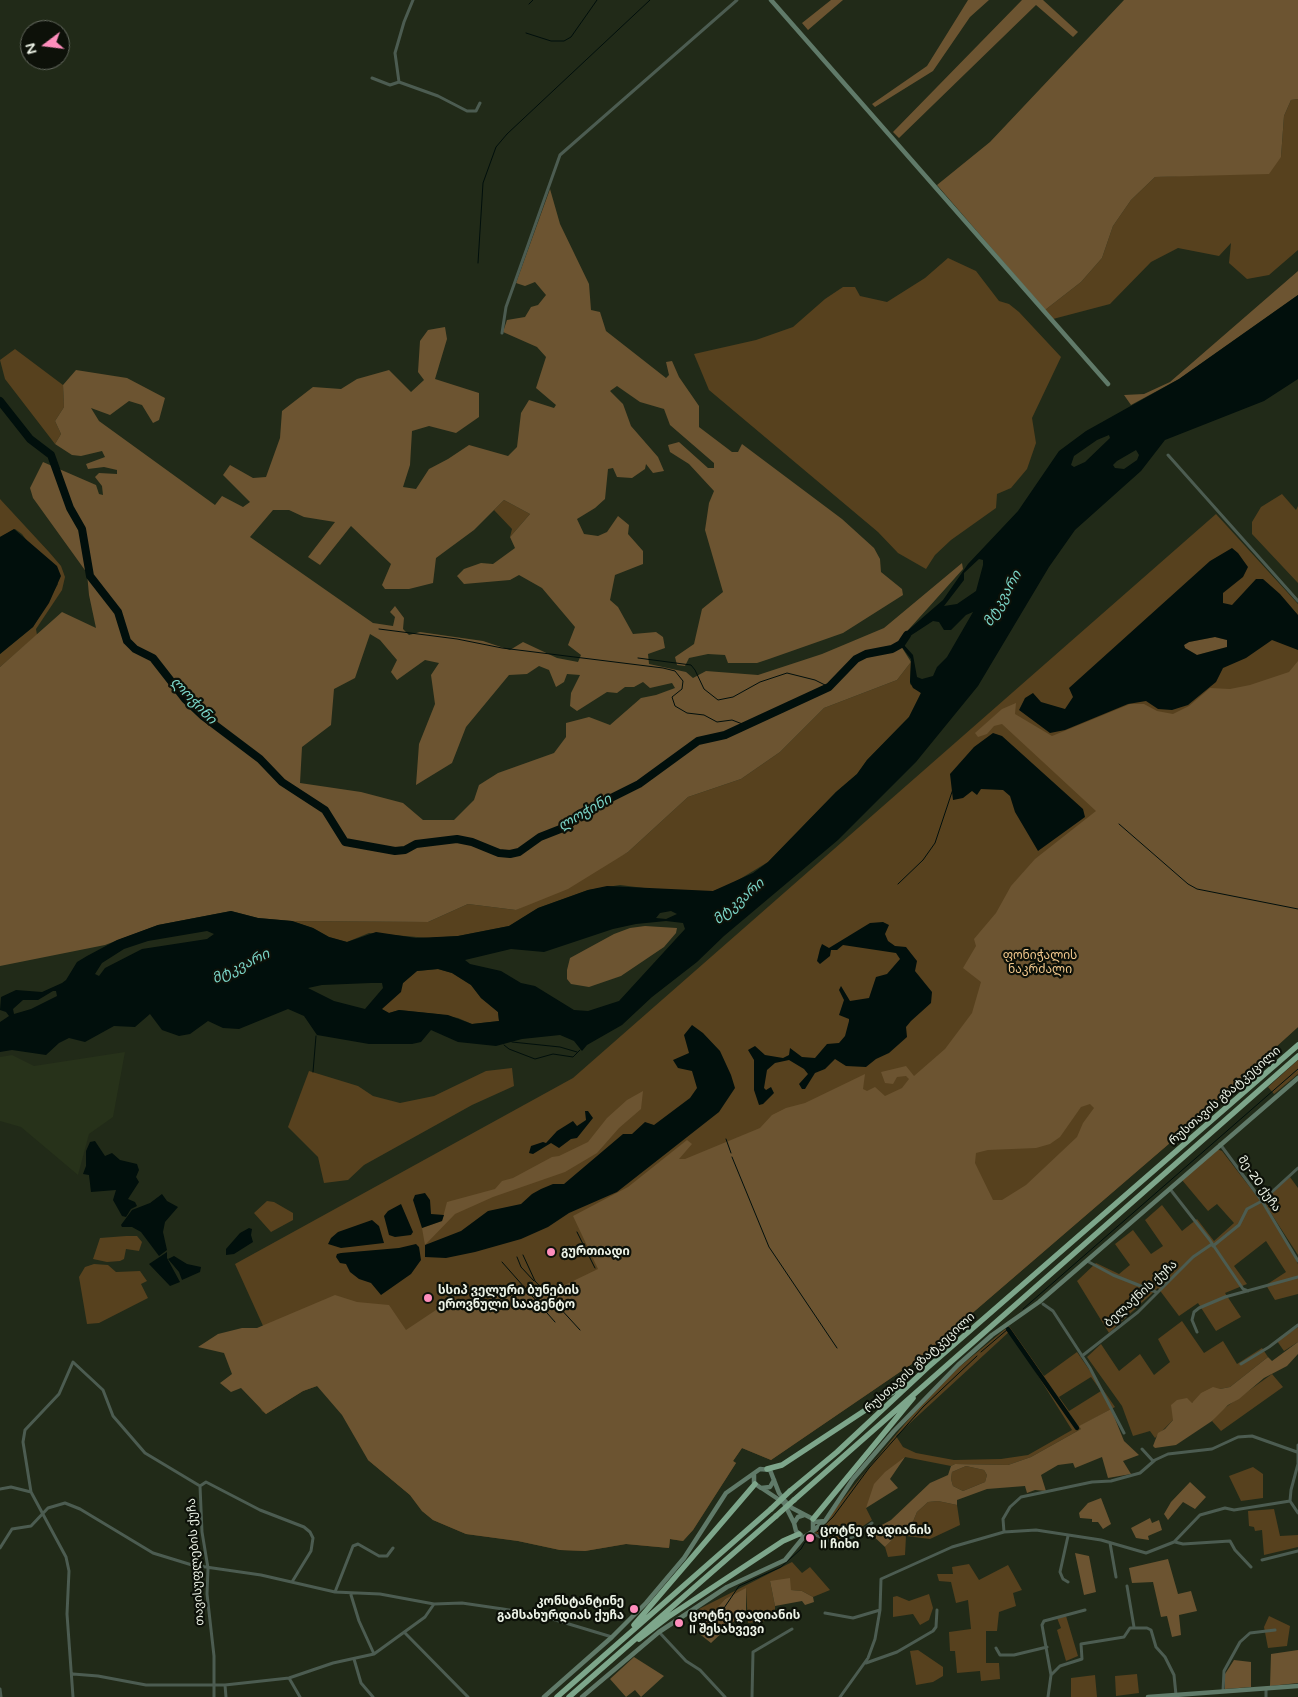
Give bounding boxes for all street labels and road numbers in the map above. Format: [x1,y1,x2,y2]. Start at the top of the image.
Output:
street label: რუსთავის გზატკეცილი [1166,1044,1284,1148]
street label: მე-20 ქუჩა [1234,1153,1284,1215]
street label: ბელაქნის ქუჩა [1102,1257,1180,1331]
street label: რუსთავის გზატკეცილი [862,1310,978,1416]
street label: თავისუფლების ქუჩა [184,1498,208,1626]

